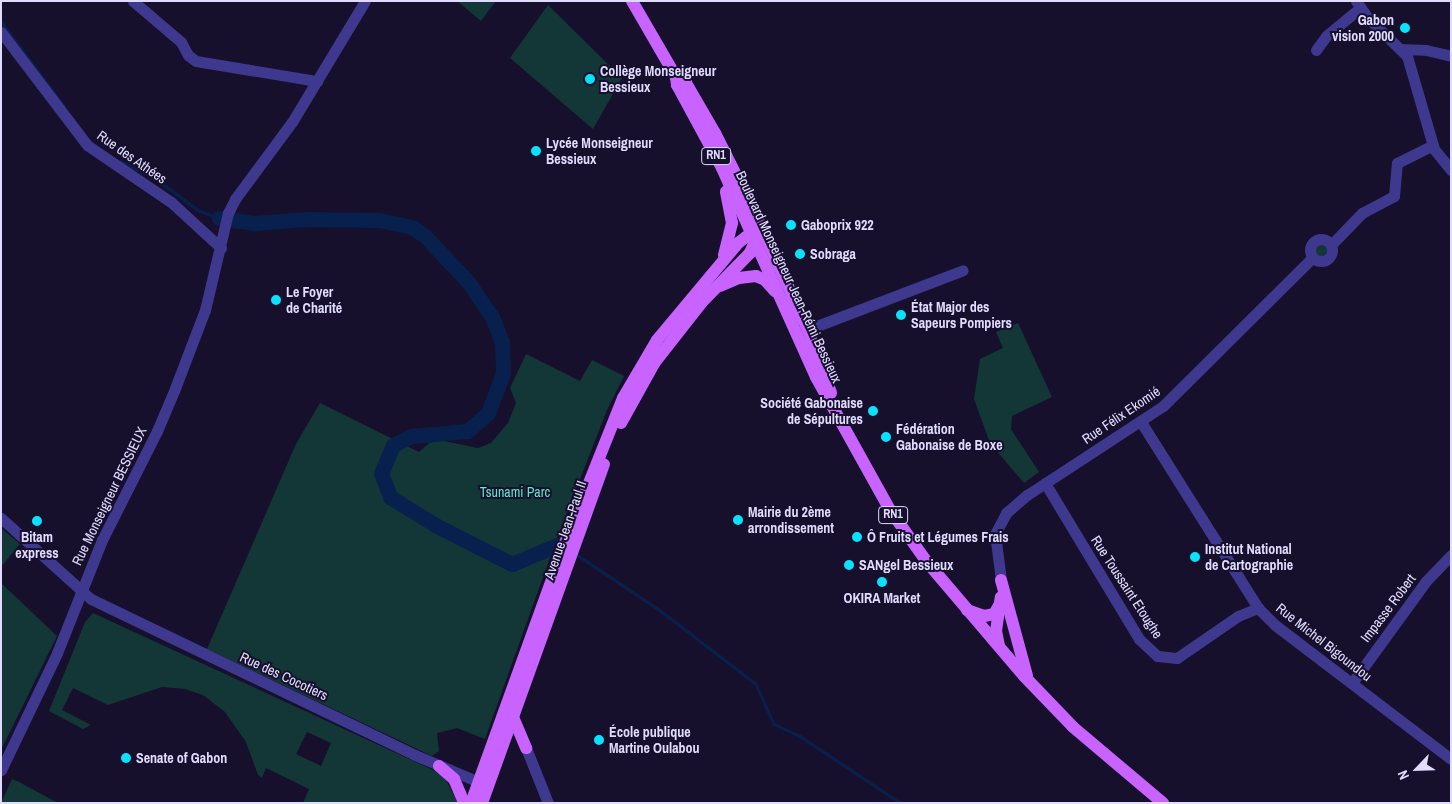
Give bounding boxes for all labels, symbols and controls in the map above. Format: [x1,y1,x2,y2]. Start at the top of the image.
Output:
place label: Gabon vision 2000 [1332,12,1394,44]
marker: Gabon vision 2000 [1398,21,1412,35]
place label: Collège Monseigneur Bessieux [600,63,716,95]
marker: Collège Monseigneur Bessieux [584,73,596,85]
street label: Rue des Athées [94,127,170,187]
place label: Lycée Monseigneur Bessieux [546,135,653,168]
marker: Lycée Monseigneur Bessieux [530,145,542,157]
road number: RN1 [701,146,731,166]
street label: Boulevard Monseigneur Jean-Rémi Bessieux [732,168,846,386]
place label: Gaboprix 922 [801,217,874,233]
marker: Gaboprix 922 [785,219,797,231]
place label: Sobraga [810,246,856,262]
marker: Sobraga [794,248,806,260]
place label: Le Foyer de Charité [286,284,342,316]
marker: Le Foyer de Charité [270,294,282,306]
place label: État Major des Sapeurs Pompiers [911,299,1012,332]
marker: État Major des Sapeurs Pompiers [895,309,907,321]
street label: Rue Félix Ekomié [1079,383,1163,447]
place label: Société Gabonaise de Sépultures [760,395,863,428]
marker: Société Gabonaise de Sépultures [867,405,879,417]
place label: Fédération Gabonaise de Boxe [896,421,1003,454]
street label: Rue Monseigneur BESSIEUX [68,424,150,568]
marker: Fédération Gabonaise de Boxe [880,431,892,443]
street label: Avenue Jean-Paul II [540,478,590,582]
park label: Tsunami Parc [480,484,550,500]
place label: Mairie du 2ème arrondissement [748,504,834,536]
road number: RN1 [878,506,908,524]
marker: Mairie du 2ème arrondissement [732,514,744,526]
marker: Bitam express [31,515,43,527]
place label: Bitam express [15,529,59,562]
place label: Ô Fruits et Légumes Frais [867,529,1009,545]
marker: Ô Fruits et Légumes Frais [851,531,863,543]
street label: Rue Toussaint Etoughe [1087,532,1167,642]
place label: Institut National de Cartographie [1205,541,1293,574]
marker: Institut National de Cartographie [1189,551,1201,563]
place label: SANgel Bessieux [859,557,953,573]
marker: SANgel Bessieux [843,559,855,571]
street label: Impasse Robert [1357,571,1419,645]
marker: OKIRA Market [876,576,888,588]
place label: OKIRA Market [843,590,921,606]
street label: Rue Michel Bigoundou [1273,599,1375,685]
street label: Rue des Cocotiers [237,648,331,704]
place label: École publique Martine Oulabou [609,724,700,756]
marker: École publique Martine Oulabou [593,734,605,746]
north arrow [1392,744,1442,794]
place label: Senate of Gabon [136,750,227,766]
marker: Senate of Gabon [120,752,132,764]
text: N [1393,768,1413,783]

